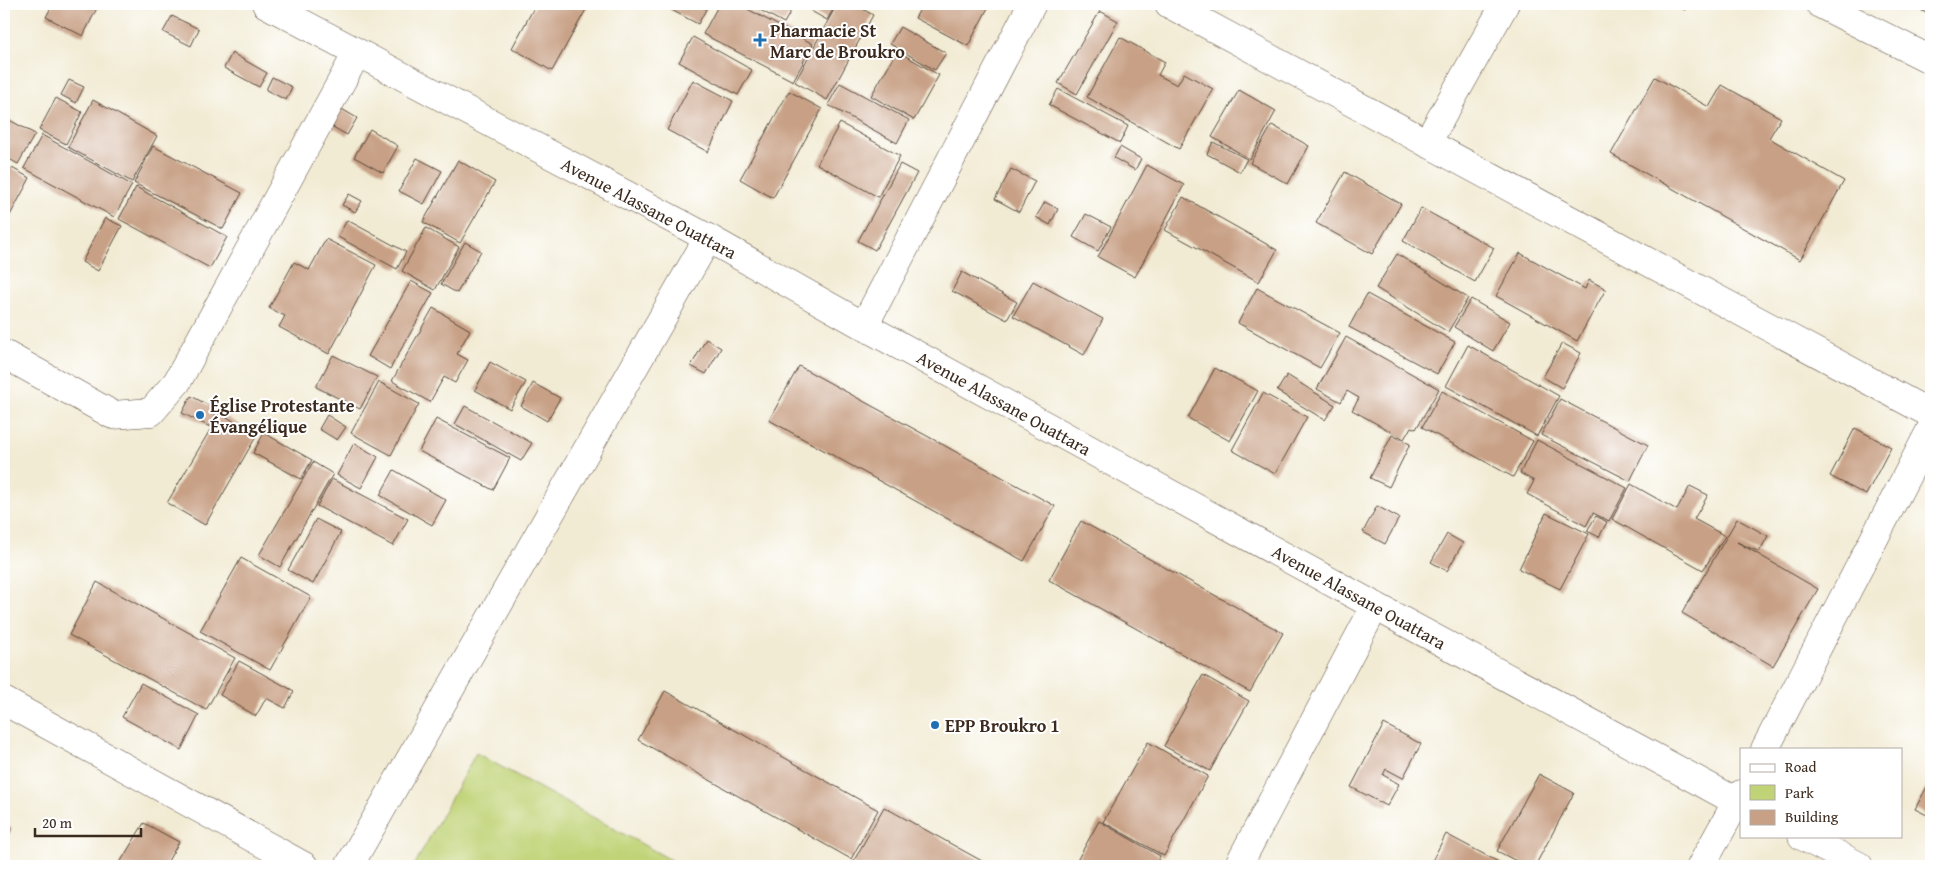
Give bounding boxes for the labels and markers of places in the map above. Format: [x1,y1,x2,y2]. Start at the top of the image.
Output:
place label: Pharmacie St Marc de Broukro [770,17,905,65]
marker: Pharmacie St Marc de Broukro [754,34,766,46]
place label: Église Protestante Évangélique [210,392,355,440]
marker: Église Protestante Évangélique [194,409,206,421]
place label: EPP Broukro 1 [945,712,1060,739]
marker: EPP Broukro 1 [929,719,941,731]

